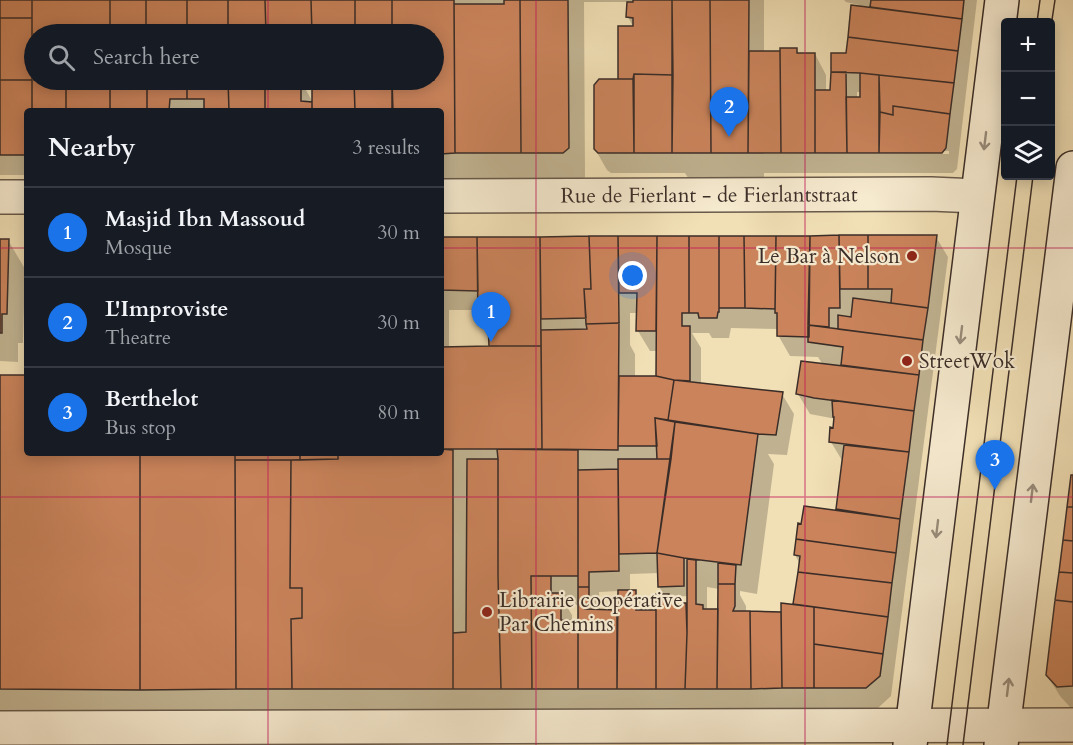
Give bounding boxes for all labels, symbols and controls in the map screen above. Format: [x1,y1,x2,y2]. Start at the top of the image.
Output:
map controls [1001,18,1055,180]
button: + [1001,18,1055,72]
search box [24,24,444,90]
icon: search [45,41,78,74]
text: Search here [93,42,200,72]
button: − [1001,72,1055,126]
pin: 2 [710,88,748,137]
button: layers [1001,126,1055,180]
text: Nearby [48,130,136,165]
one-way arrow [979,131,990,151]
text: 3 results [352,134,420,161]
street label: Rue de Fierlant - de Fierlantstraat [560,180,858,210]
text: Masjid Ibn Massoud [105,204,305,234]
text: 1 [62,219,73,246]
text: 30 m [377,219,420,246]
text: Mosque [105,234,172,261]
place label: Le Bar à Nelson [758,242,900,271]
marker: Le Bar à Nelson [905,249,919,263]
your location [618,261,647,290]
pin: 1 [472,292,510,342]
text: L'Improviste [105,294,228,324]
text: 2 [62,309,73,336]
text: 30 m [377,309,420,336]
text: Theatre [105,324,171,351]
one-way arrow [956,325,967,344]
place label: StreetWok [919,347,1016,376]
marker: StreetWok [900,354,914,368]
text: Berthelot [105,384,198,414]
text: 3 [62,399,73,426]
text: 80 m [377,399,420,426]
text: Bus stop [105,414,176,441]
pin: 3 [976,440,1014,490]
one-way arrow [1027,484,1038,504]
one-way arrow [932,518,943,538]
place label: Librairie coopérative Par Chemins [499,586,683,639]
marker: Librairie coopérative Par Chemins [480,605,494,619]
one-way arrow [1003,678,1014,697]

